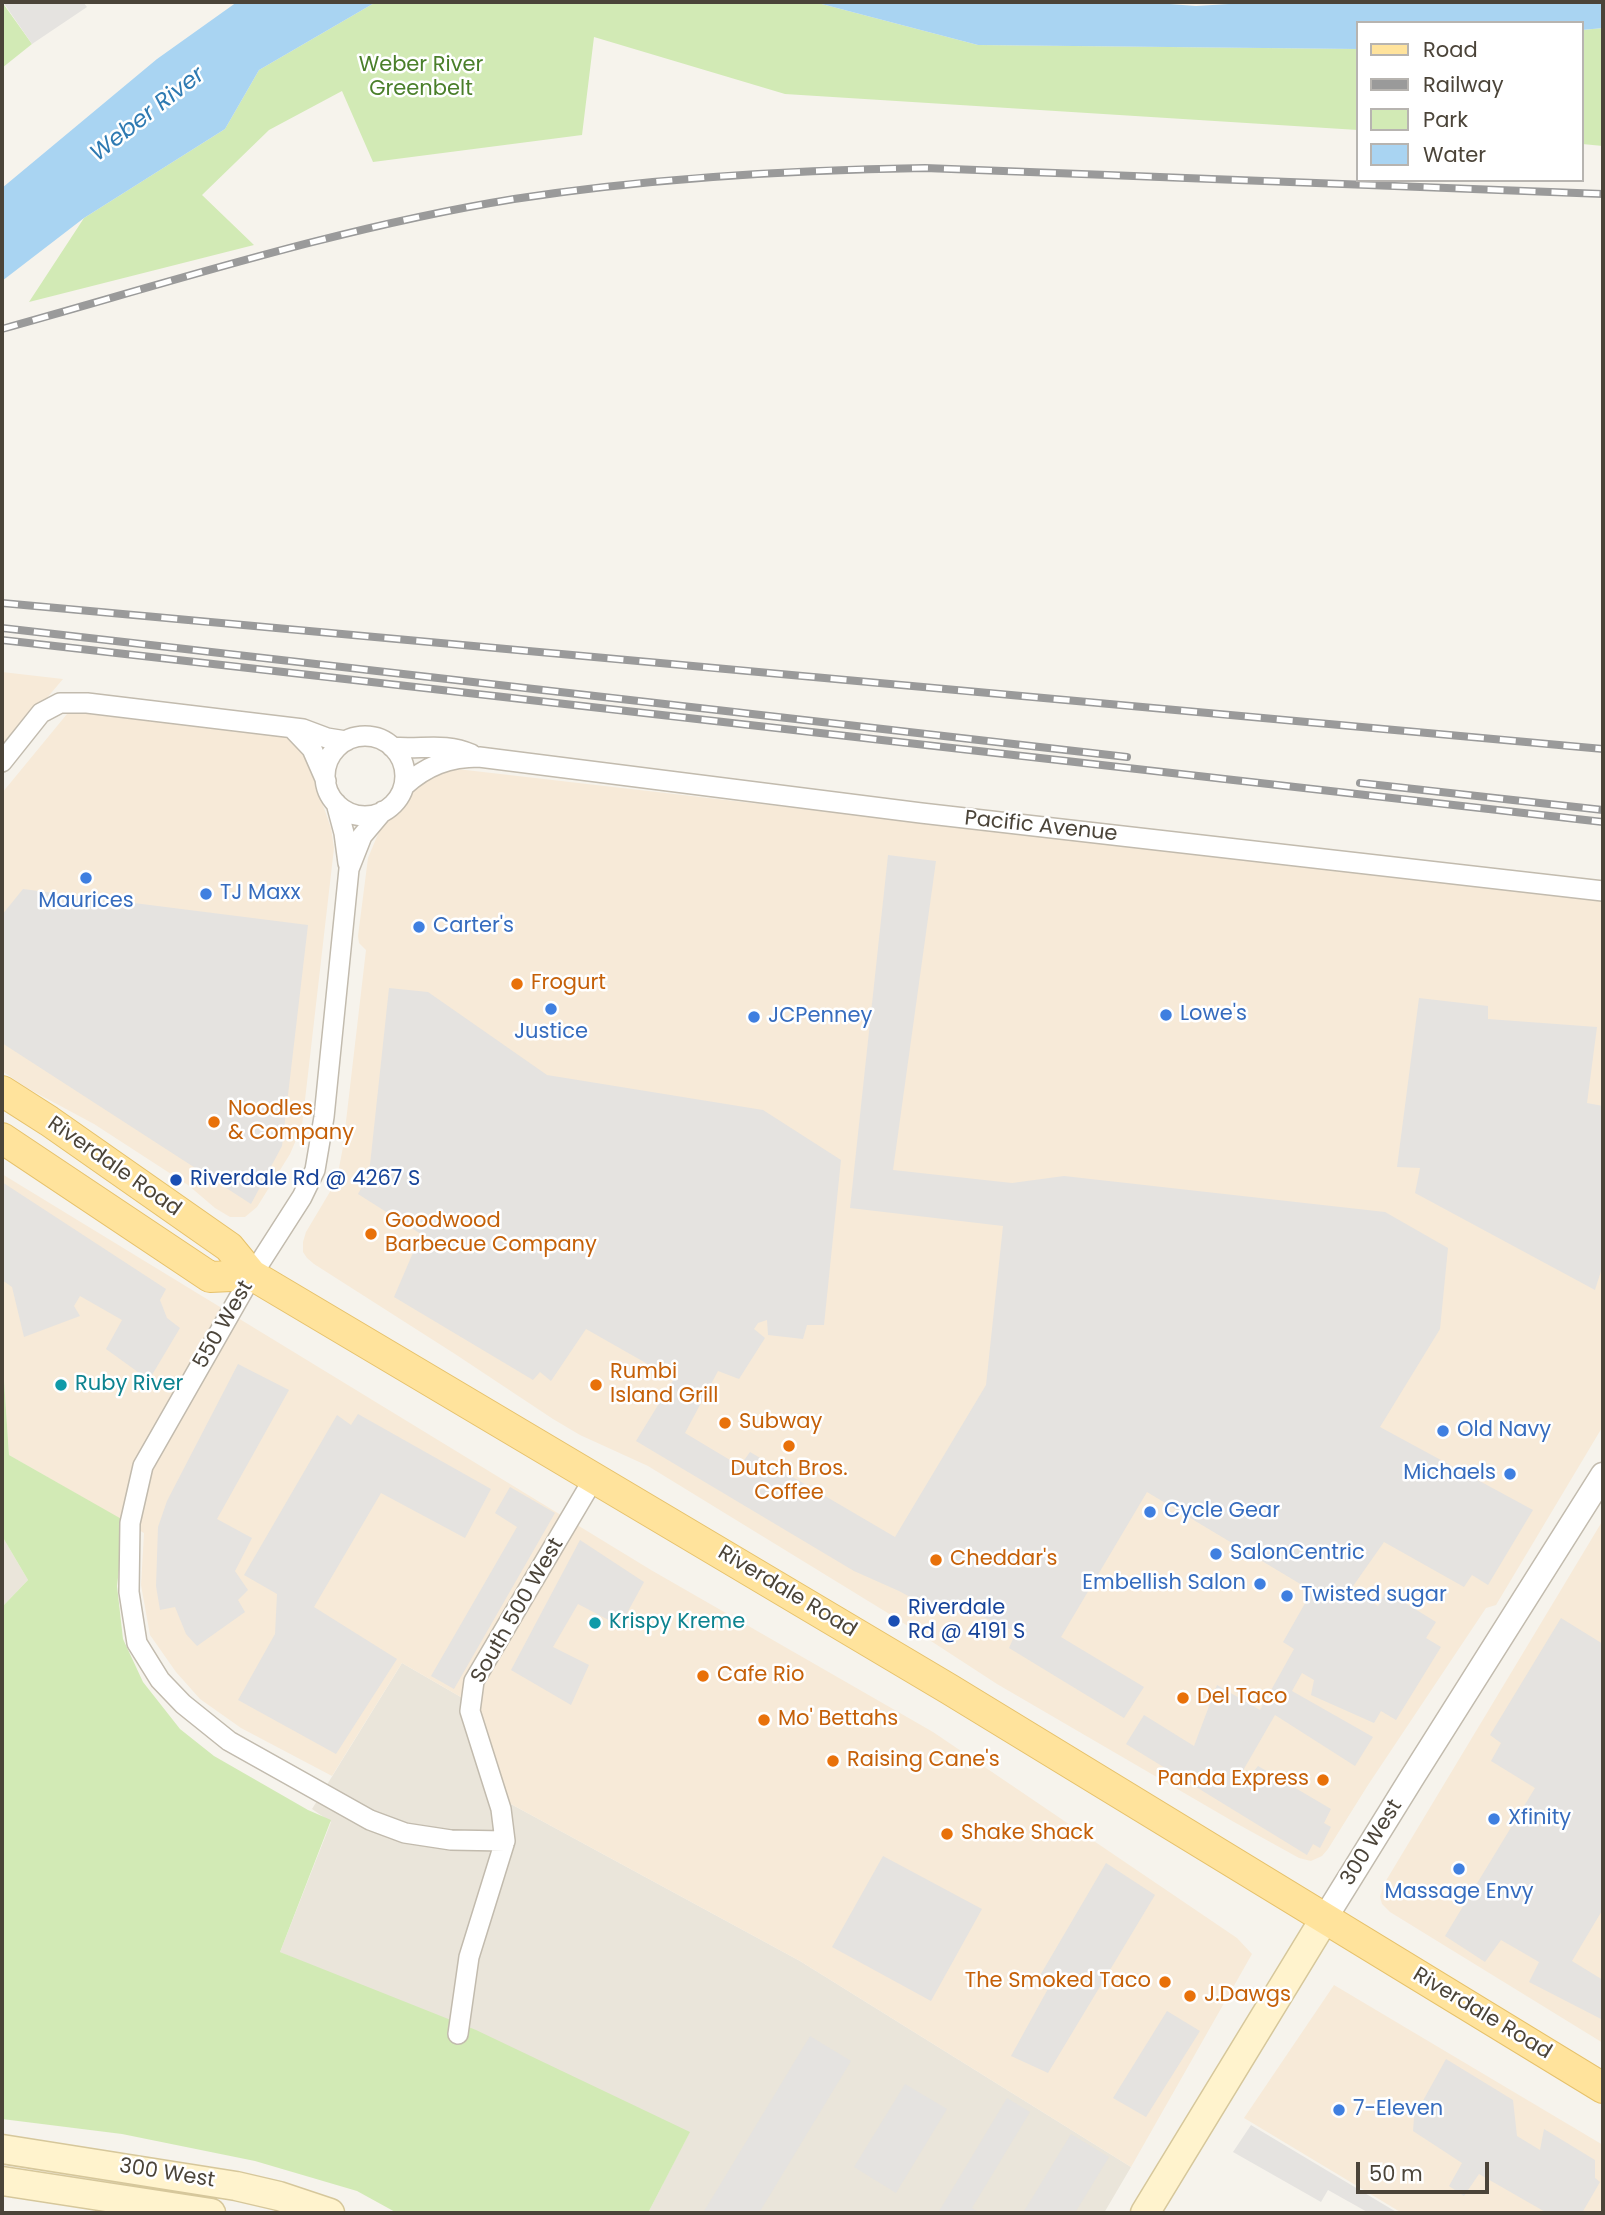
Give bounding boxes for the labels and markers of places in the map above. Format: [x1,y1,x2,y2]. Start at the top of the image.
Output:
marker: Maurices [78,870,94,886]
place label: TJ Maxx [220,881,300,907]
marker: TJ Maxx [198,886,214,902]
place label: Maurices [38,889,134,915]
place label: Carter's [433,914,514,940]
marker: Carter's [411,919,427,935]
place label: Frogurt [531,971,606,997]
marker: Frogurt [509,976,525,992]
marker: Justice [543,1001,559,1017]
place label: Lowe's [1180,1002,1247,1028]
place label: JCPenney [768,1004,872,1030]
marker: Lowe's [1158,1007,1174,1023]
marker: JCPenney [746,1009,762,1025]
place label: Justice [514,1020,588,1046]
place label: Noodles & Company [228,1097,354,1147]
marker: Noodles & Company [206,1114,222,1130]
place label: Riverdale Rd @ 4267 S [190,1167,420,1193]
marker: Riverdale Rd @ 4267 S [168,1172,184,1188]
place label: Goodwood Barbecue Company [385,1209,597,1259]
marker: Goodwood Barbecue Company [363,1226,379,1242]
place label: Rumbi Island Grill [610,1360,718,1410]
place label: Ruby River [75,1372,183,1398]
marker: Ruby River [53,1377,69,1393]
marker: Rumbi Island Grill [588,1377,604,1393]
place label: Subway [739,1410,822,1436]
marker: Subway [717,1415,733,1431]
place label: Old Navy [1457,1418,1551,1444]
marker: Old Navy [1435,1423,1451,1439]
marker: Dutch Bros. Coffee [781,1438,797,1454]
place label: Dutch Bros. Coffee [730,1457,848,1507]
place label: Michaels [1403,1461,1496,1487]
marker: Michaels [1502,1466,1518,1482]
place label: Cycle Gear [1164,1499,1280,1525]
marker: Cycle Gear [1142,1504,1158,1520]
place label: SalonCentric [1230,1541,1365,1567]
marker: SalonCentric [1208,1546,1224,1562]
place label: Cheddar's [950,1547,1057,1573]
marker: Cheddar's [928,1552,944,1568]
place label: Embellish Salon [1082,1571,1246,1597]
marker: Embellish Salon [1252,1576,1268,1592]
place label: Twisted sugar [1301,1583,1447,1609]
marker: Twisted sugar [1279,1588,1295,1604]
place label: Riverdale Rd @ 4191 S [908,1596,1025,1646]
place label: Krispy Kreme [609,1610,745,1636]
marker: Riverdale Rd @ 4191 S [886,1613,902,1629]
marker: Krispy Kreme [587,1615,603,1631]
place label: Cafe Rio [717,1663,804,1689]
marker: Cafe Rio [695,1668,711,1684]
place label: Del Taco [1197,1685,1287,1711]
marker: Del Taco [1175,1690,1191,1706]
place label: Mo' Bettahs [778,1707,898,1733]
marker: Mo' Bettahs [756,1712,772,1728]
place label: Raising Cane's [847,1748,1000,1774]
marker: Raising Cane's [825,1753,841,1769]
place label: Panda Express [1157,1767,1309,1793]
marker: Panda Express [1315,1772,1331,1788]
place label: Xfinity [1508,1806,1571,1832]
marker: Xfinity [1486,1811,1502,1827]
place label: Shake Shack [961,1821,1094,1847]
marker: Shake Shack [939,1826,955,1842]
marker: Massage Envy [1451,1861,1467,1877]
place label: Massage Envy [1384,1880,1534,1906]
place label: The Smoked Taco [965,1969,1151,1995]
marker: The Smoked Taco [1157,1974,1173,1990]
place label: J.Dawgs [1204,1983,1291,2009]
marker: J.Dawgs [1182,1988,1198,2004]
place label: 7-Eleven [1353,2097,1443,2123]
marker: 7-Eleven [1331,2102,1347,2118]

